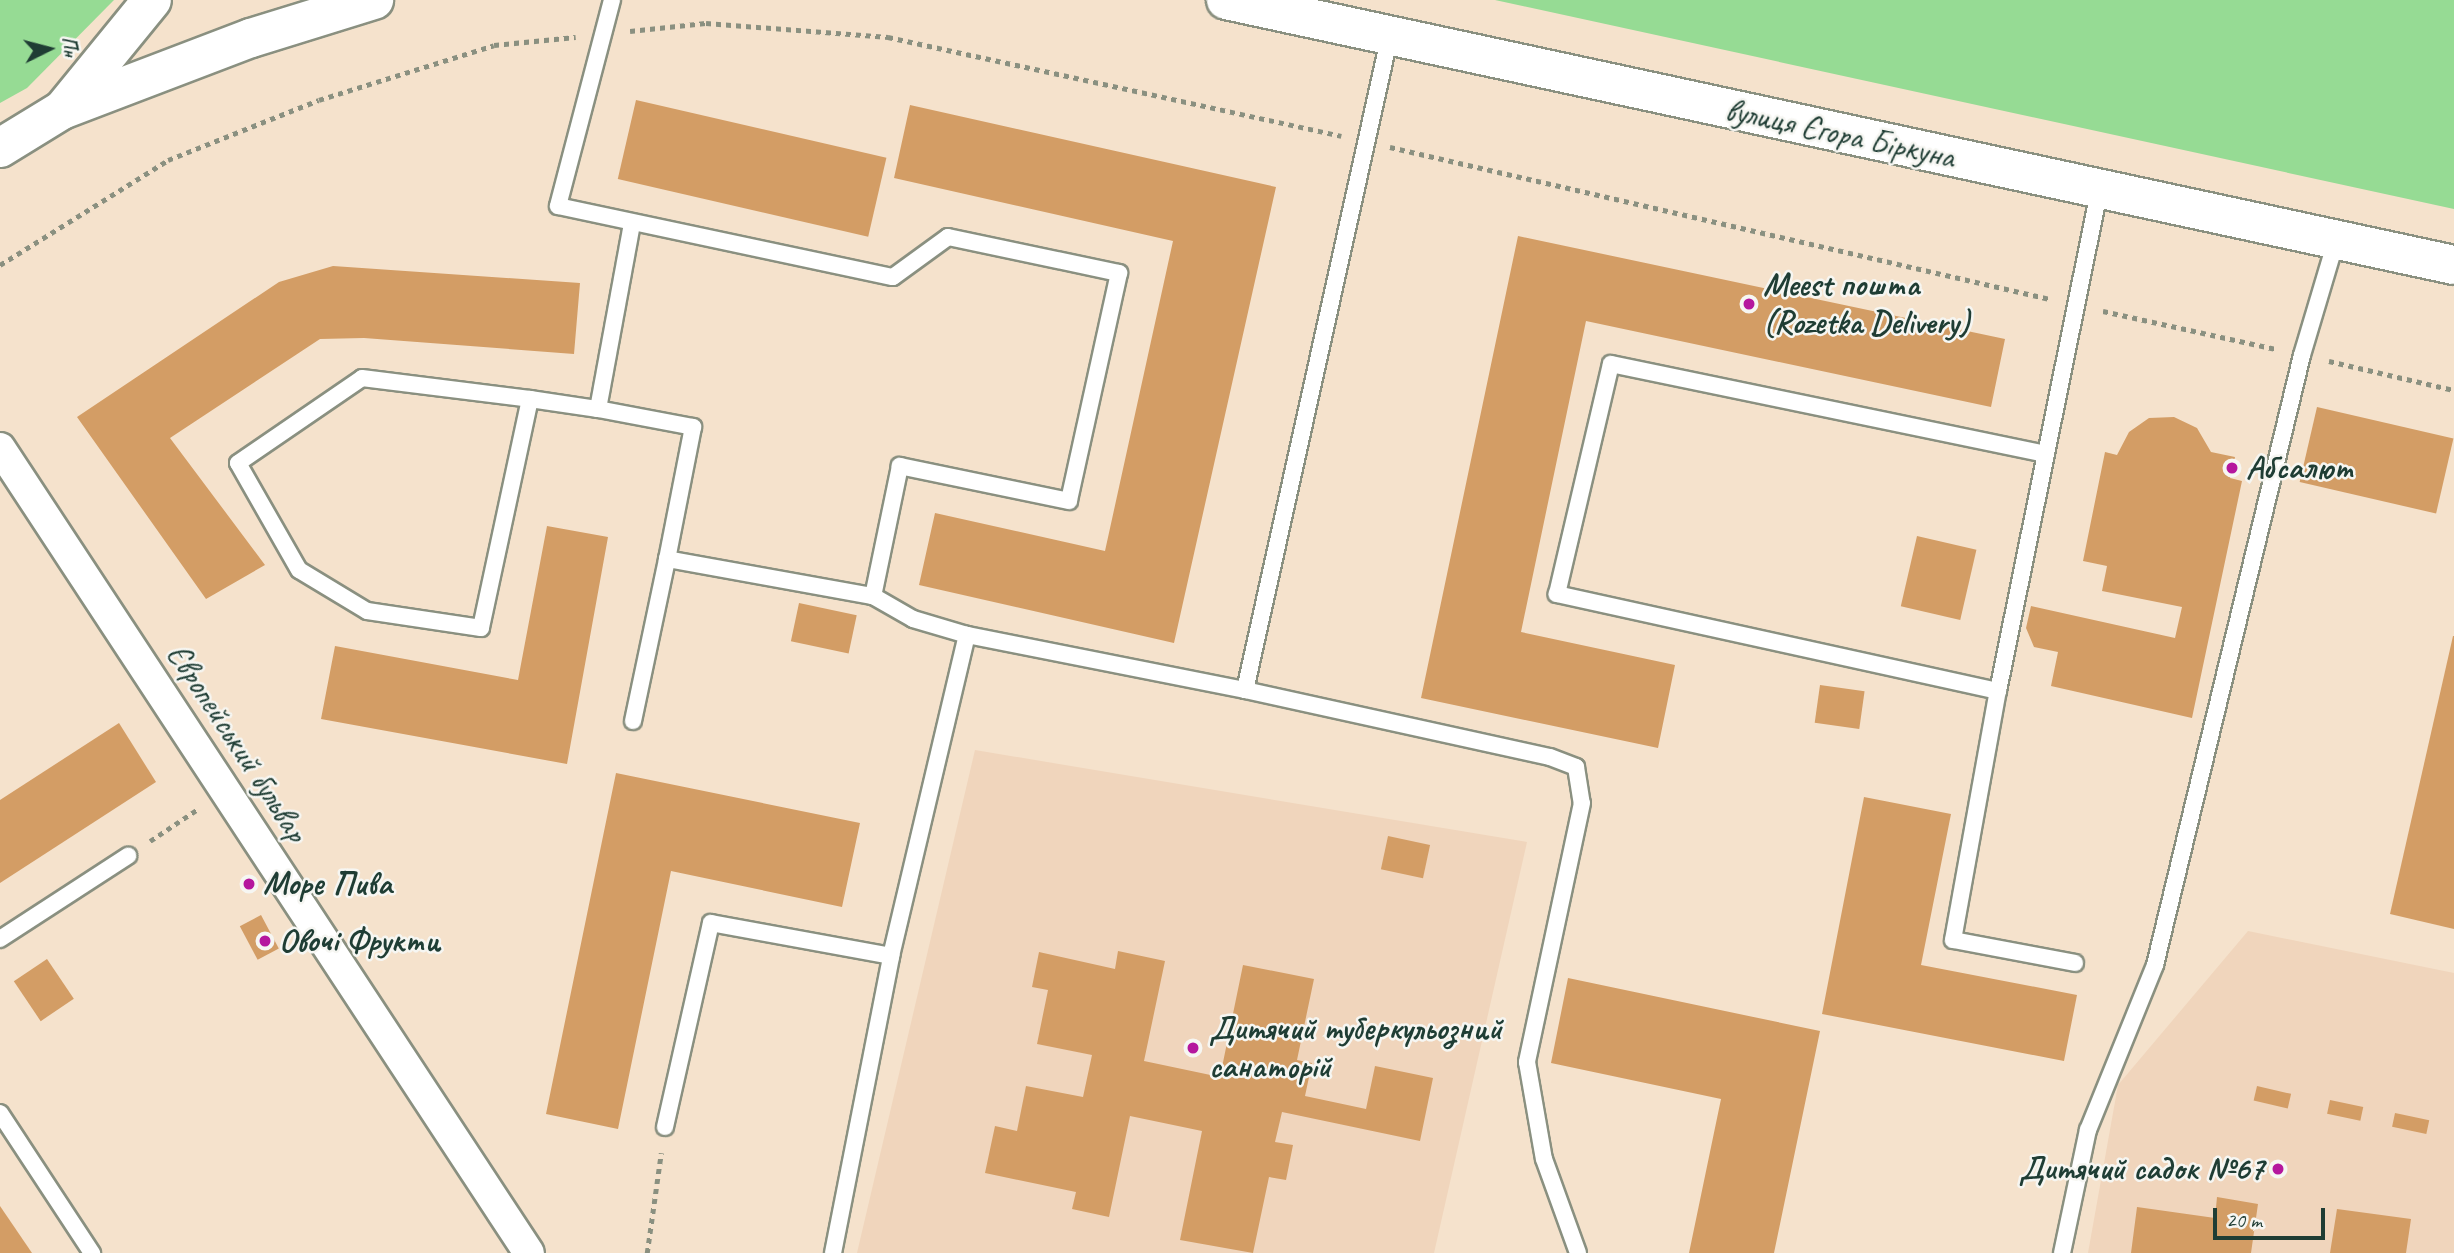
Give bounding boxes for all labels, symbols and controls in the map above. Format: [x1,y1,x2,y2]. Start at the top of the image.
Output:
north arrow [14,14,84,84]
text: Пн [57,36,83,58]
street label: вулиця Єгора Біркуна [1722,90,1958,178]
place label: Meest пошта (Rozetka Delivery) [1763,265,1969,343]
marker: Meest пошта (Rozetka Delivery) [1741,296,1757,312]
place label: Абсалют [2246,448,2352,488]
marker: Абсалют [2224,460,2240,476]
street label: Європейський бульвар [158,636,316,850]
place label: Море Пива [263,864,390,904]
marker: Море Пива [241,876,257,892]
place label: Овочі Фрукти [279,921,440,961]
marker: Овочі Фрукти [257,933,273,949]
place label: Дитячий туберкульозний санаторій [1209,1009,1502,1087]
marker: Дитячий туберкульозний санаторій [1183,1038,1203,1058]
place label: Дитячий садок №67 [2019,1149,2264,1189]
marker: Дитячий садок №67 [2270,1161,2286,1177]
scale bar [2216,1194,2328,1238]
text: 20 m [2226,1207,2262,1233]

